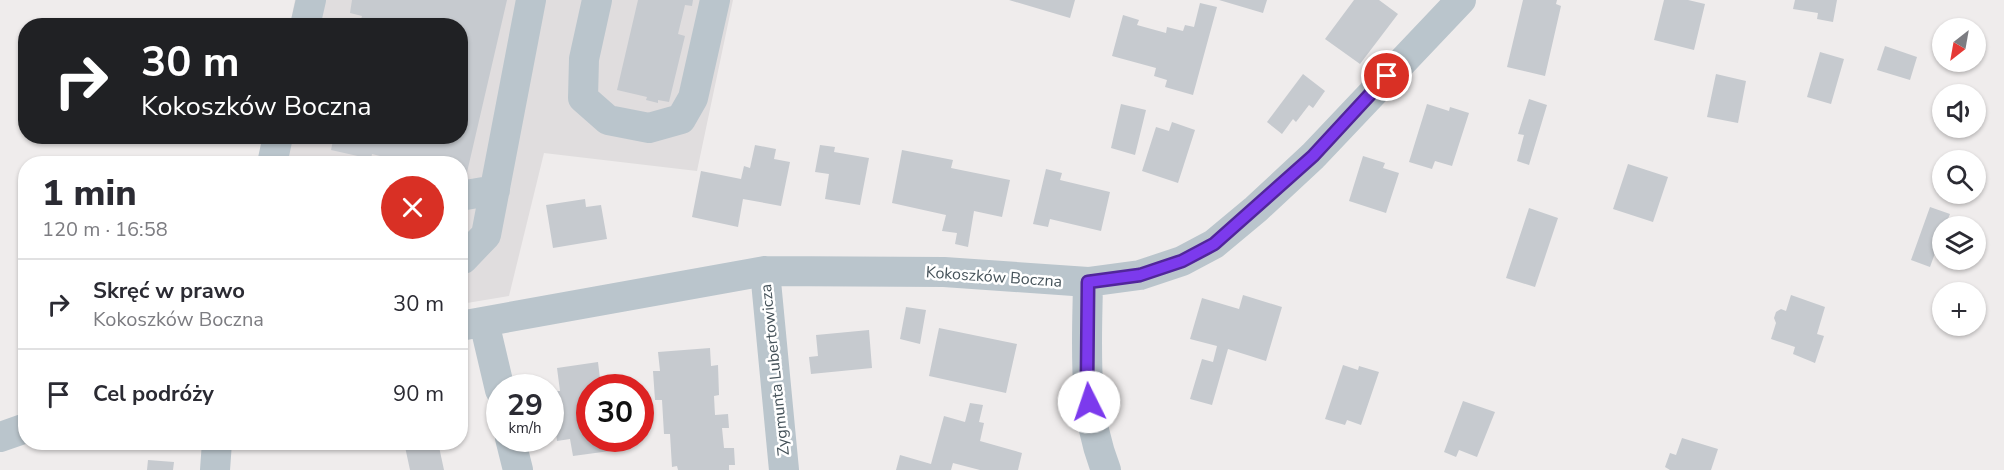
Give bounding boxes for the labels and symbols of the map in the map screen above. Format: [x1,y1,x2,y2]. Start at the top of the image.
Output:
north arrow [1932,18,1986,72]
pin [1361,50,1412,101]
street label: Kokoszków Boczna [925,261,1063,293]
street label: Zygmunta Lubertowicza [755,283,795,457]
position arrow [1057,370,1121,434]
speed limit sign: 30 [576,374,654,452]

